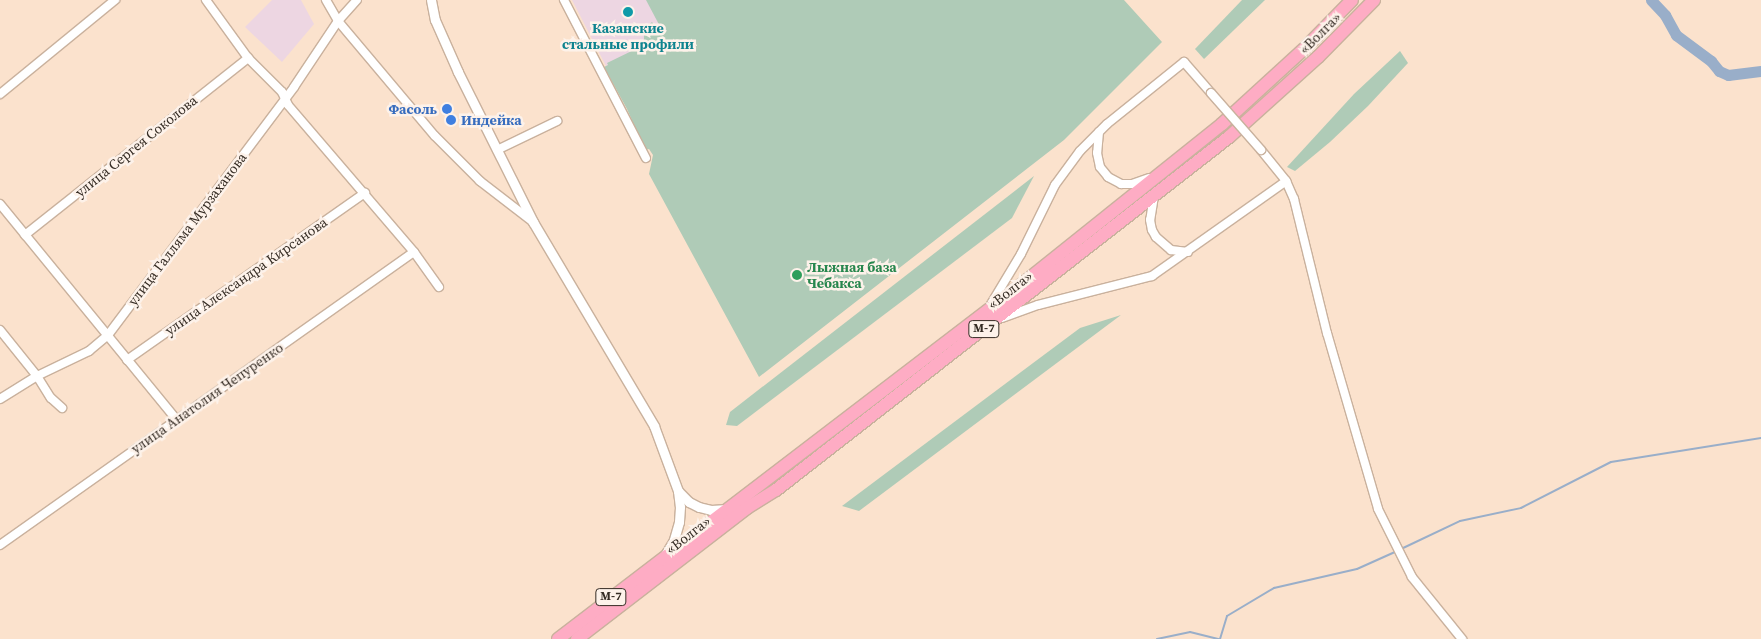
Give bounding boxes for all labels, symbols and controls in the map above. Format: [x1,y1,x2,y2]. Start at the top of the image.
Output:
marker: Казанские стальные профили [622,6,634,18]
street label: «Волга» [1296,9,1344,57]
place label: Казанские стальные профили [562,20,694,52]
street label: улица Сергея Соколова [72,92,200,200]
place label: Фасоль [388,101,437,117]
marker: Фасоль [441,103,453,115]
place label: Индейка [461,112,522,128]
marker: Индейка [445,114,457,126]
street label: улица Галляма Мурзаханова [124,149,250,309]
street label: улица Александра Кирсанова [162,213,330,339]
place label: Лыжная база Чебакса [807,259,897,292]
street label: «Волга» [985,268,1035,312]
marker: Лыжная база Чебакса [791,269,803,281]
road number: М-7 [968,320,1000,338]
street label: улица Анатолия Чепуренко [128,339,286,457]
street label: «Волга» [663,513,713,557]
road number: М-7 [595,588,627,606]

